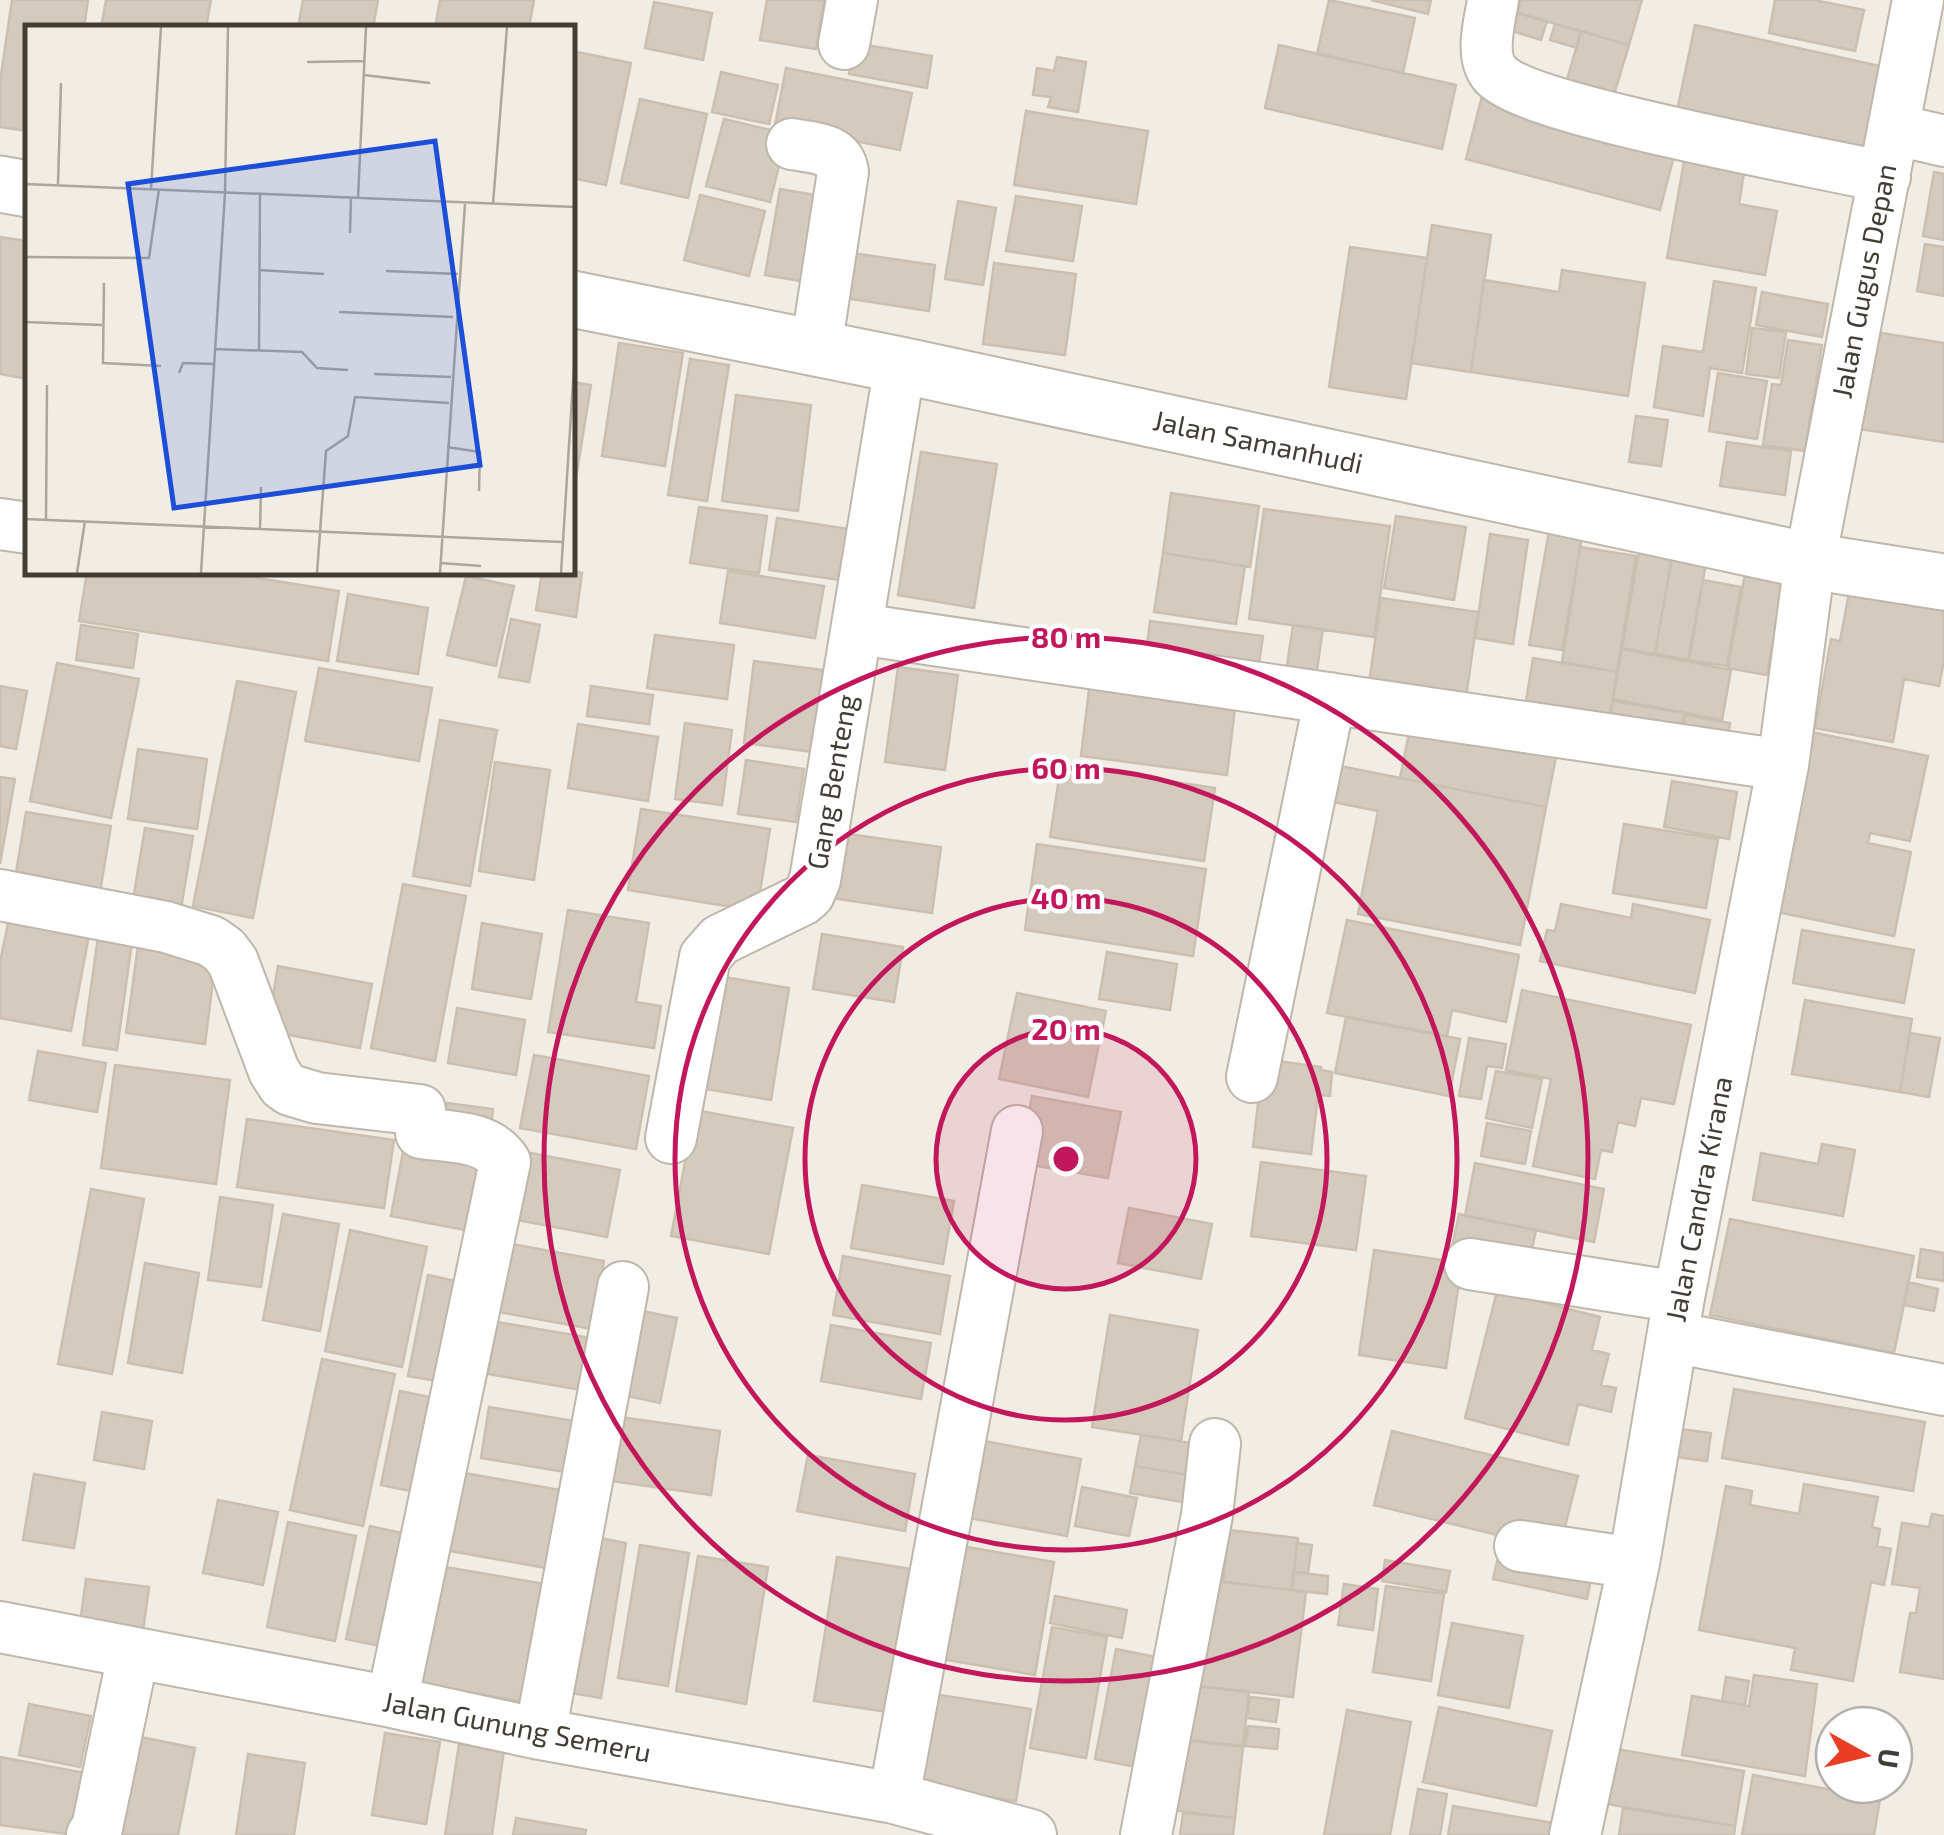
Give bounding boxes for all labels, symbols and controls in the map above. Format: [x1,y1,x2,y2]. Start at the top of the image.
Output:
inset map [25,25,575,575]
street label: Jalan Gugus Depan [1824,161,1902,401]
street label: Jalan Samanhudi [1150,402,1366,480]
text: 80 m [1031,618,1101,654]
street label: Gang Benteng [799,691,863,872]
text: 60 m [1031,749,1101,785]
text: 40 m [1031,879,1101,915]
text: 20 m [1031,1010,1101,1046]
street label: Jalan Candra Kirana [1658,1073,1738,1324]
centre of rings [1048,1141,1084,1177]
street label: Jalan Gunung Semeru [380,1683,654,1769]
north arrow [1814,1705,1914,1805]
text: U [1872,1747,1908,1771]

